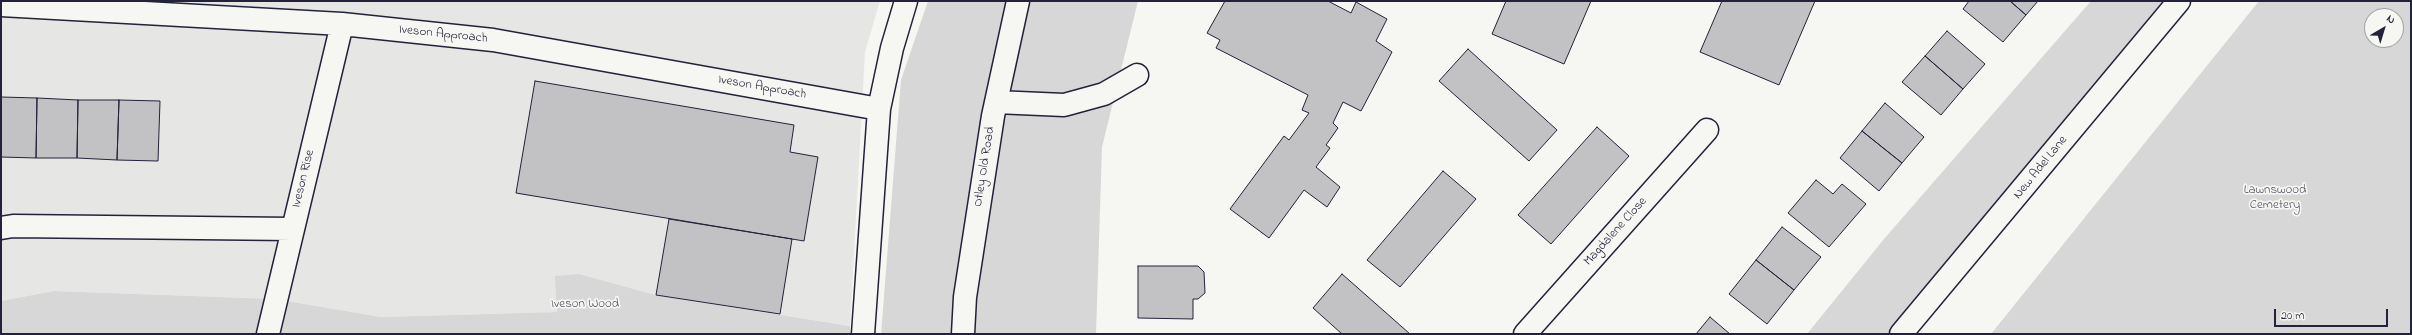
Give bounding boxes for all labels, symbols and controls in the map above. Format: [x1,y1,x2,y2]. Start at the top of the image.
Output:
north arrow [2364,8,2404,48]
text: N [2383,11,2399,28]
street label: Iveson Approach [398,23,488,47]
street label: Iveson Approach [717,73,807,103]
street label: Otley Old Road [971,126,999,208]
street label: New Adel Lane [2011,133,2071,203]
street label: Iveson Rise [289,148,319,210]
park label: Lawnswood Cemetery [2244,183,2306,214]
street label: Magdalene Close [1581,194,1651,270]
park label: Iveson Wood [551,297,619,313]
scale bar [2276,301,2390,327]
text: 20 m [2281,307,2304,325]

